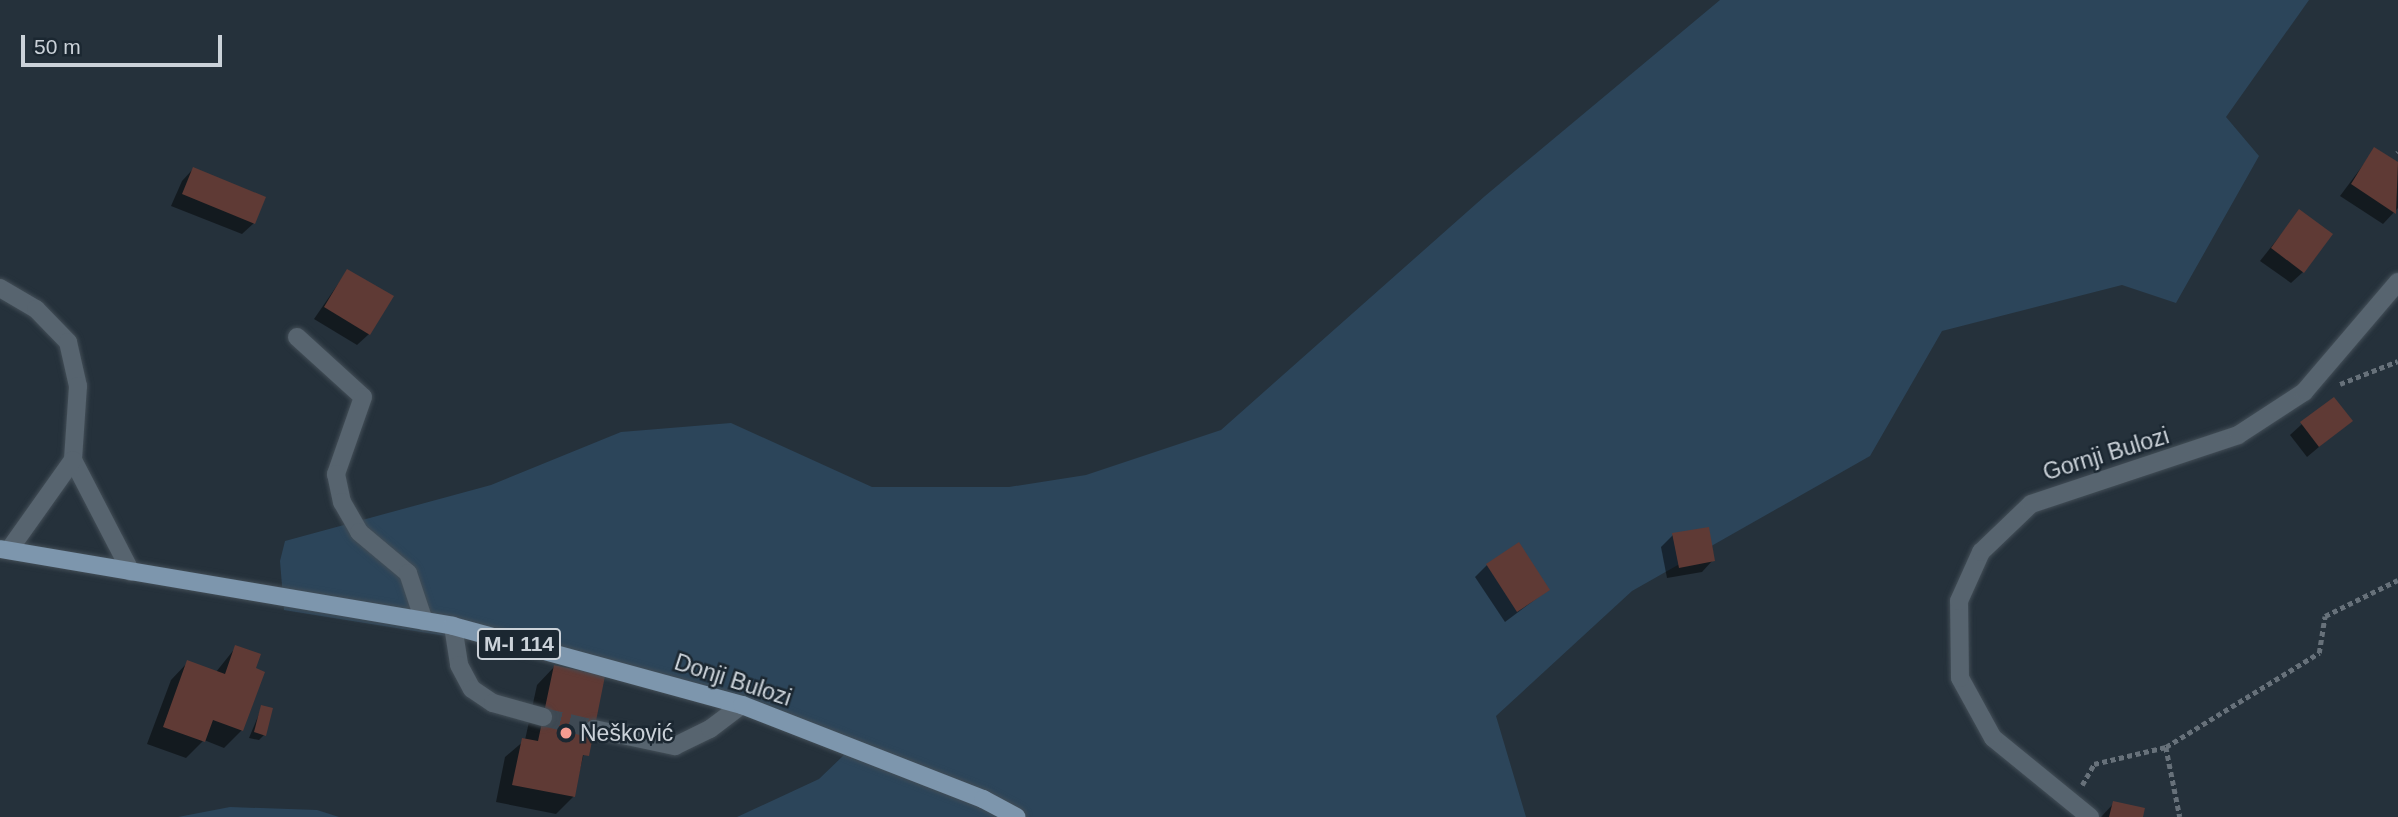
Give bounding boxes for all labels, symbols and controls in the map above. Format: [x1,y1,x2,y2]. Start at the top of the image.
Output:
scale bar [24,21,226,65]
text: 50 m [34,35,81,58]
street label: Gornji Bulozi [2040,422,2172,486]
road number: M-I 114 [475,626,563,662]
street label: Donji Bulozi [671,648,795,712]
place label: Nešković [580,719,673,747]
marker: Nešković [558,725,574,741]

